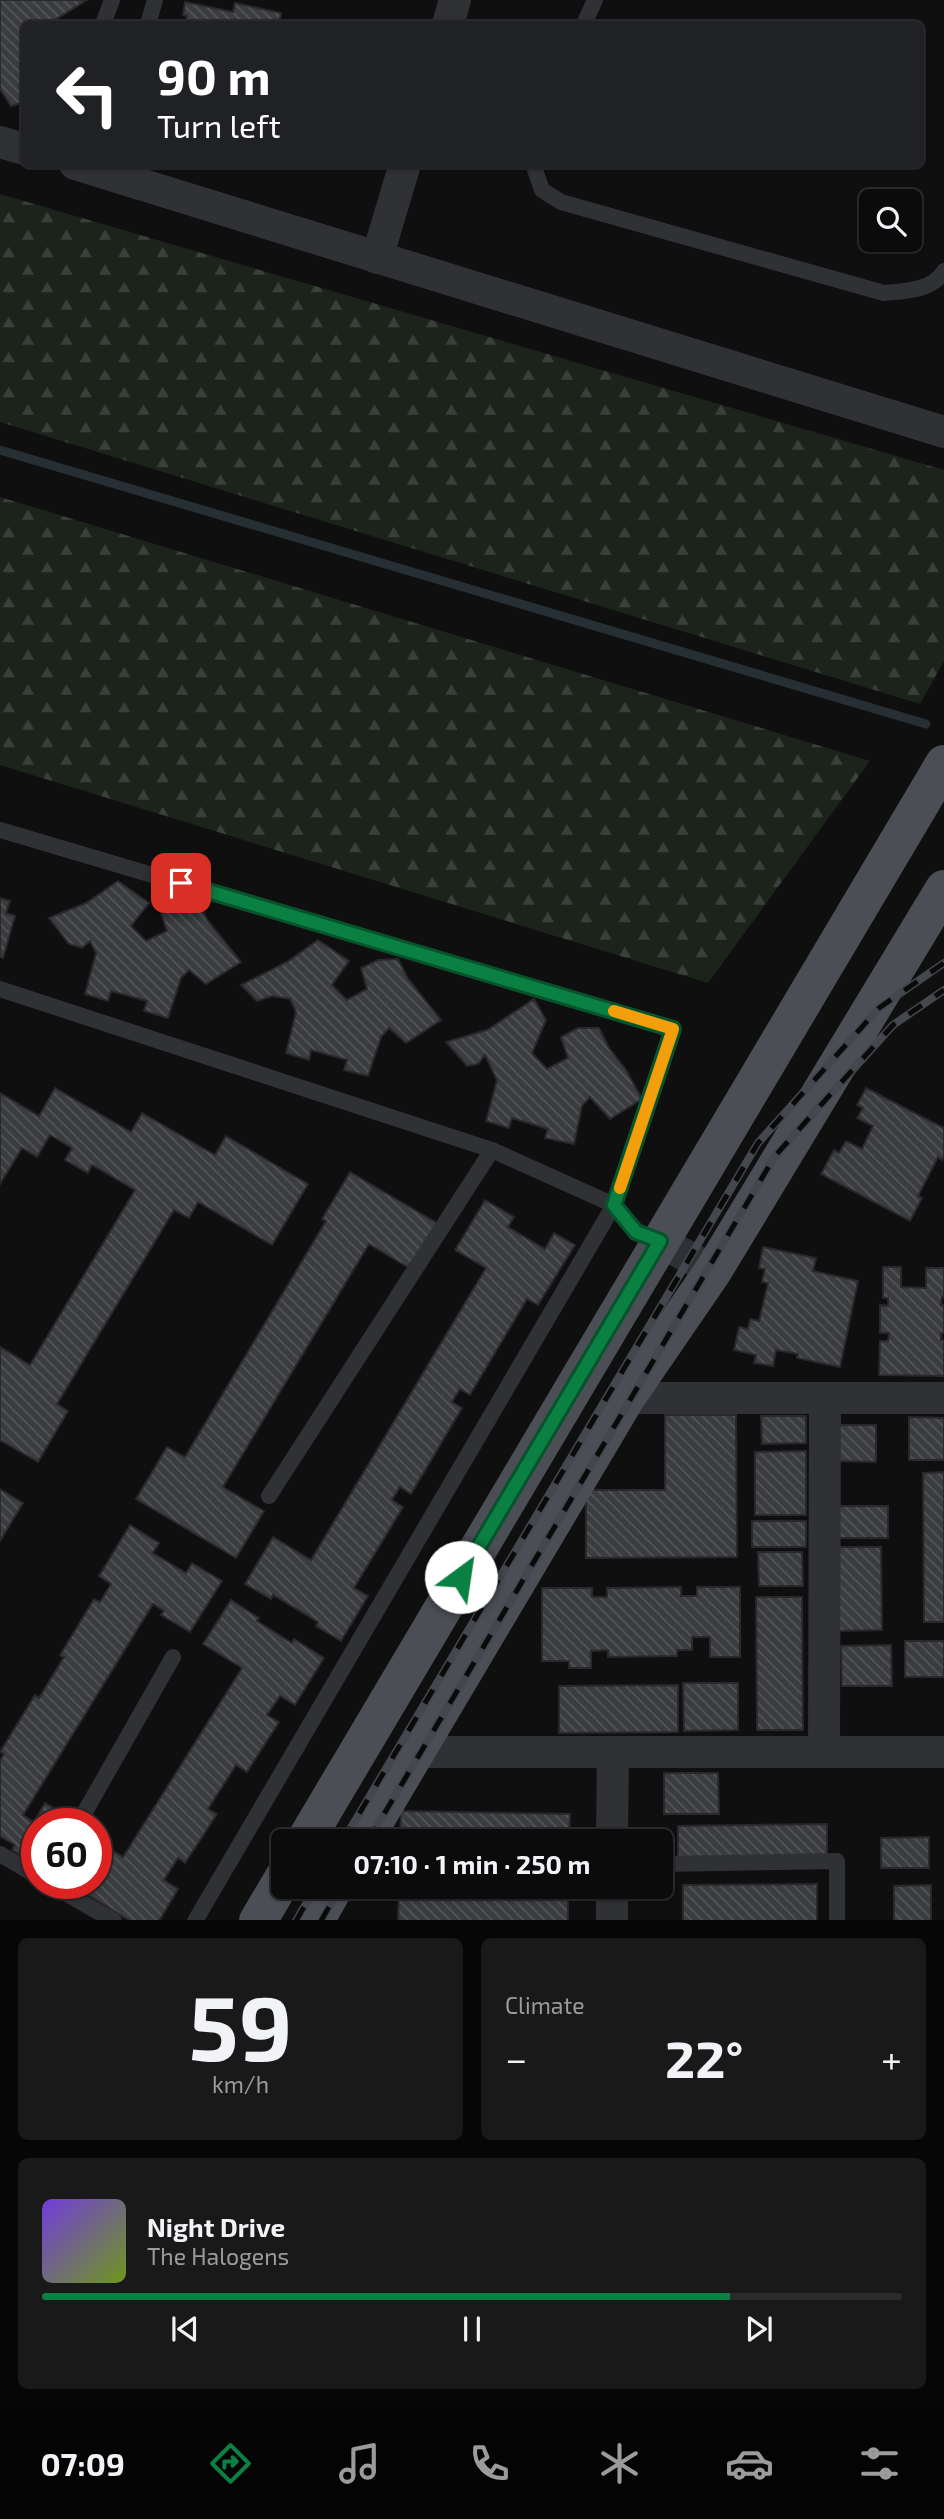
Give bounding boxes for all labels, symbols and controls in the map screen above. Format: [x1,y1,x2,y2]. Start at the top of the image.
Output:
text: 90 m [157,46,271,105]
icon: left [42,49,133,140]
text: Turn left [157,106,281,144]
map controls [859,189,922,252]
button: search [859,189,922,252]
pin [151,853,211,913]
icon: arrive [162,864,200,902]
position arrow [424,1540,498,1614]
speed limit sign: 60 [21,1808,112,1899]
text: 07:10 · 1 min · 250 m [354,1848,590,1879]
text: 59 [189,1970,292,2079]
text: Climate [505,1991,585,2019]
text: 22° [665,2026,743,2088]
text: − [505,2035,527,2081]
text: + [881,2035,902,2081]
text: km/h [212,2070,269,2098]
text: Night Drive [147,2211,285,2242]
text: The Halogens [147,2242,289,2270]
icon: previous [166,2310,204,2348]
icon: pause [453,2310,491,2348]
icon: next [740,2310,778,2348]
icon: directions [206,2439,255,2488]
icon: music [335,2439,384,2488]
icon: phone [465,2439,514,2488]
icon: climate [595,2439,644,2488]
icon: car [725,2439,774,2488]
icon: filters [855,2439,904,2488]
text: 07:09 [40,2444,125,2482]

